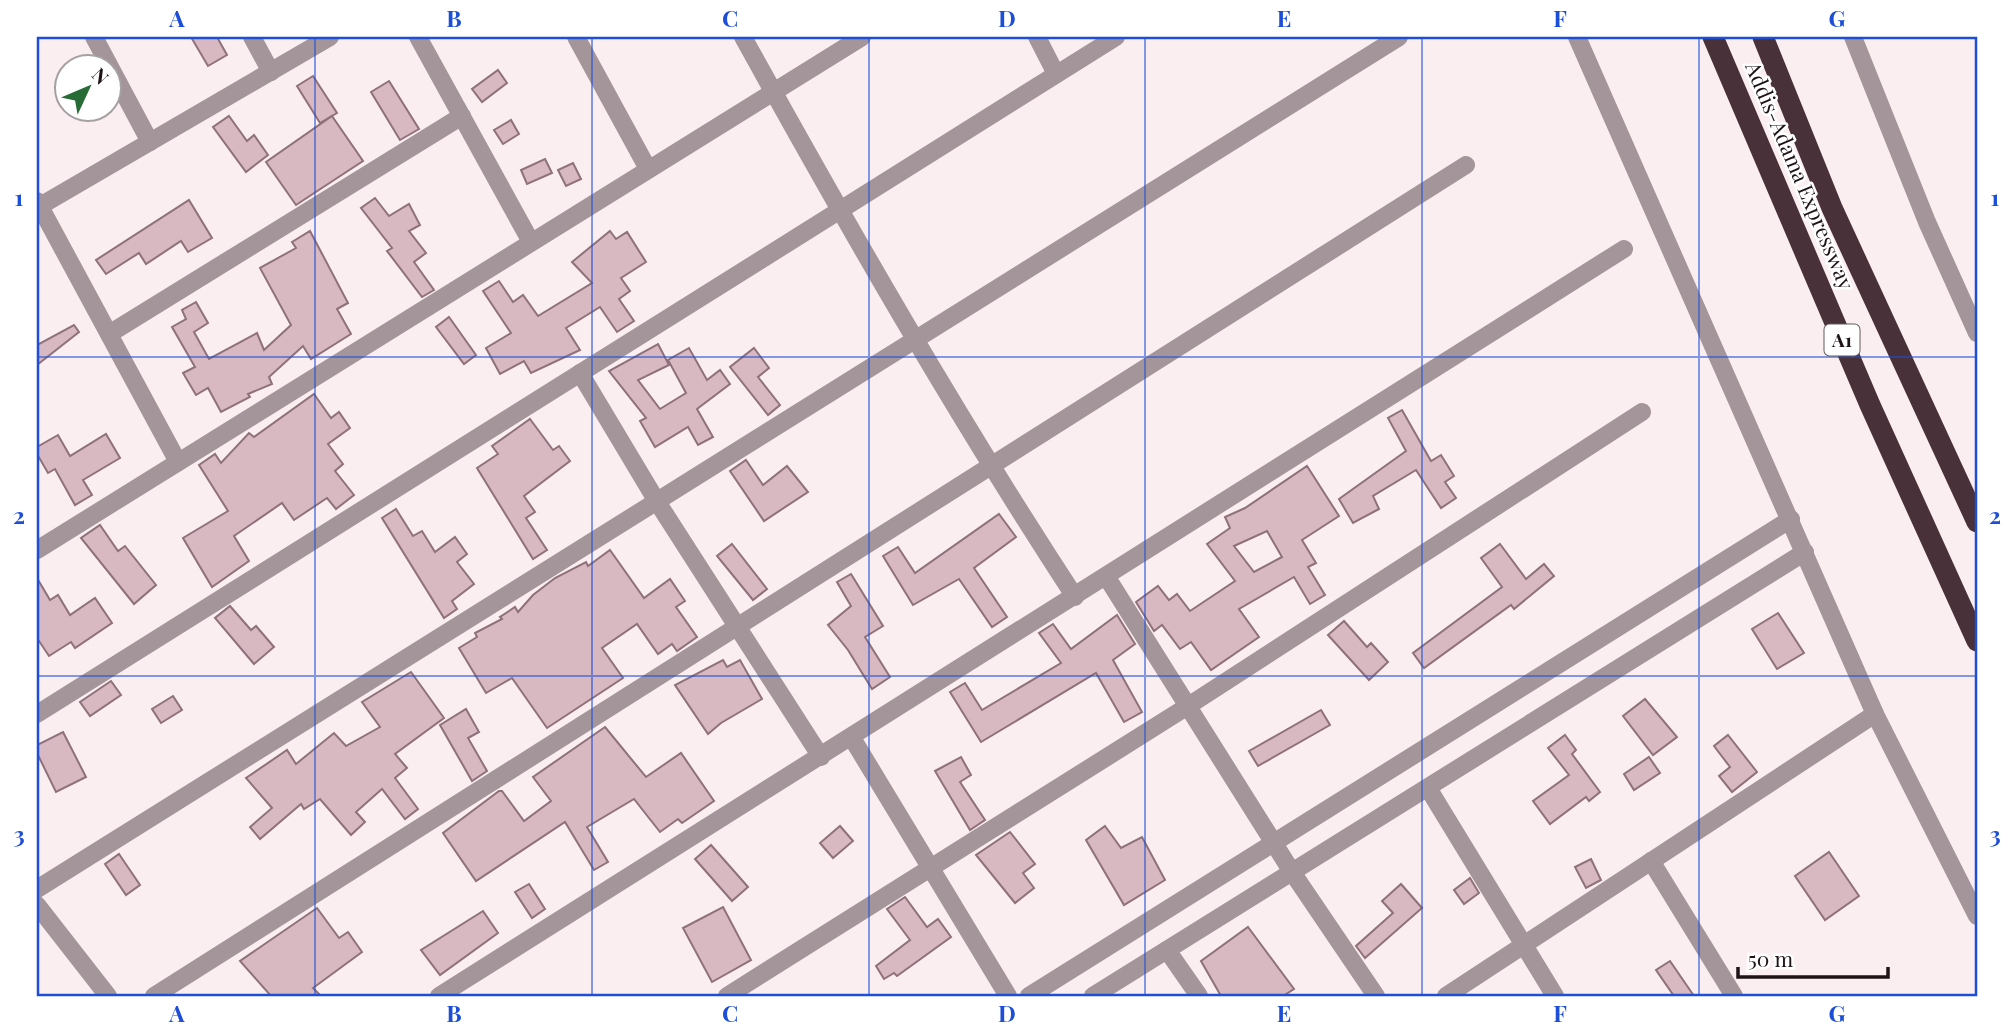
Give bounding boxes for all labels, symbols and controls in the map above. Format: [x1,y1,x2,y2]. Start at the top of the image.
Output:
text: A [168,2,185,33]
text: B [446,2,462,33]
text: C [722,2,738,33]
text: D [998,2,1016,33]
text: E [1277,2,1291,33]
text: F [1553,2,1567,33]
text: G [1829,2,1846,33]
north arrow [52,52,122,122]
street label: Addis-Adama Expressway [1740,56,1862,294]
text: N [87,62,115,90]
text: 1 [15,181,24,212]
text: 1 [1991,181,2000,212]
road number: A1 [1825,324,1860,356]
text: 2 [13,499,25,530]
text: 2 [1989,499,2001,530]
text: 3 [13,818,25,849]
text: 3 [1989,818,2001,849]
scale bar [1738,935,1888,979]
text: 50 m [1748,944,1794,972]
text: A [168,997,185,1028]
text: B [446,997,462,1028]
text: C [722,997,738,1028]
text: D [998,997,1016,1028]
text: E [1277,997,1291,1028]
text: F [1553,997,1567,1028]
text: G [1829,997,1846,1028]

